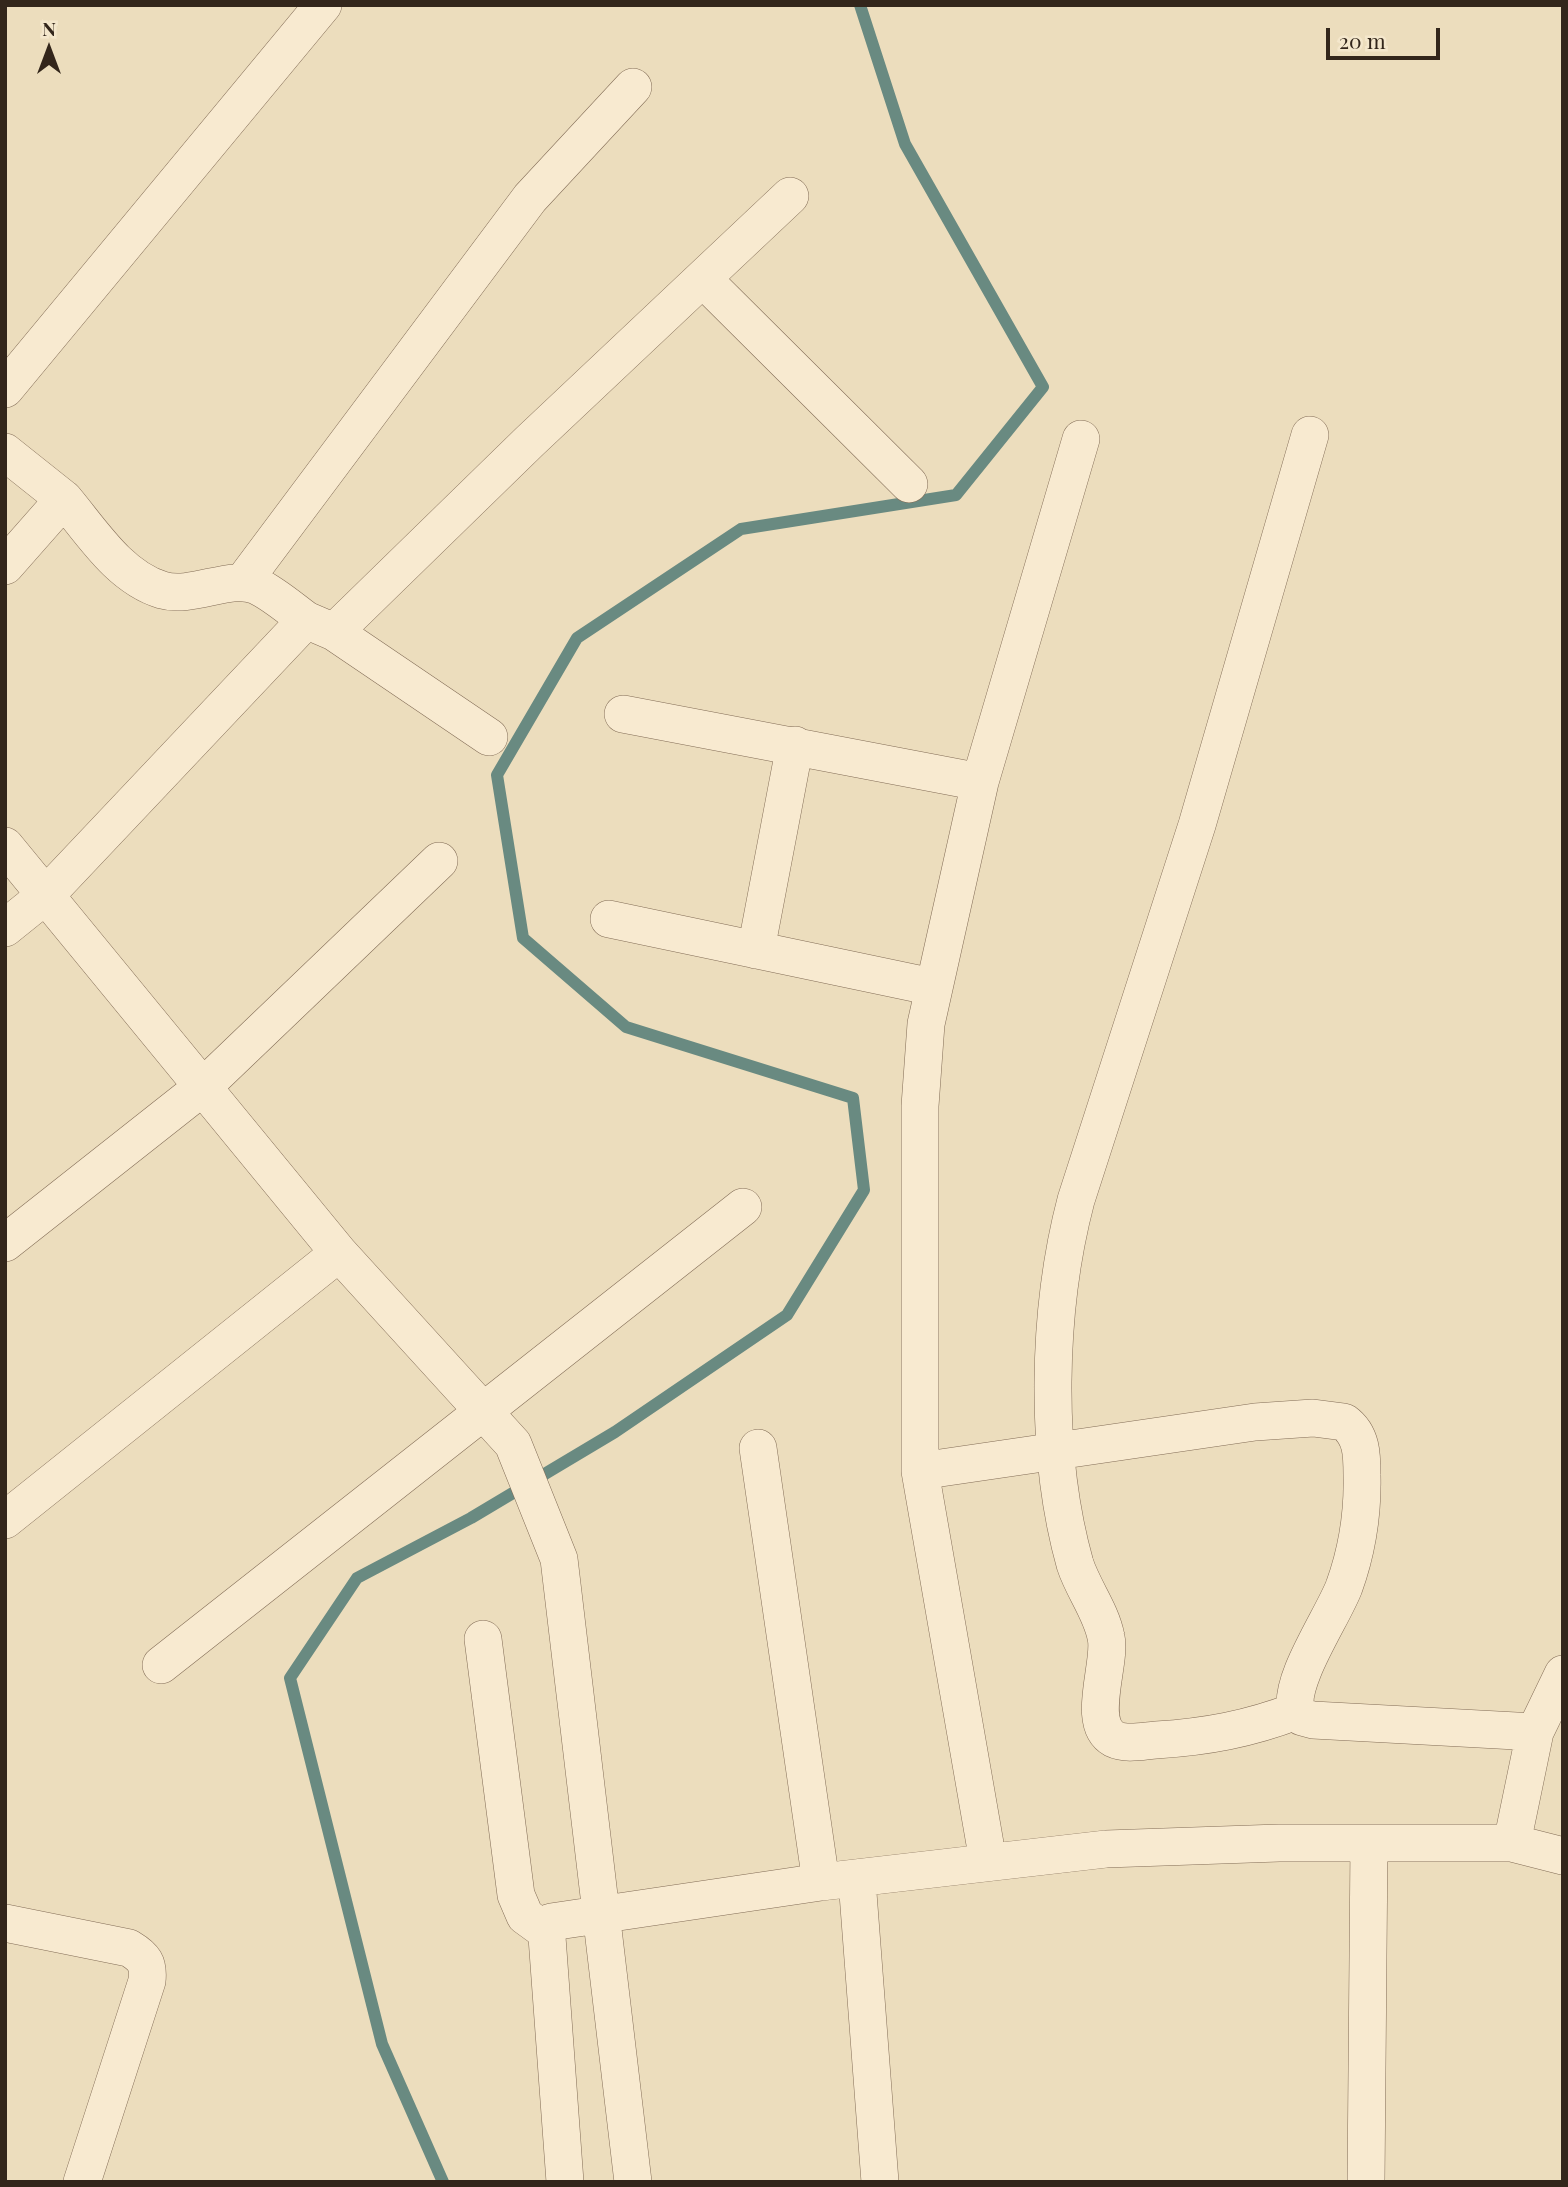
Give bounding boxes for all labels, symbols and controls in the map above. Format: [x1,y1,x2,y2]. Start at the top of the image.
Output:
north arrow [14,14,84,84]
scale bar [1330,14,1444,58]
text: N [42,15,56,41]
text: 20 m [1339,26,1386,54]

